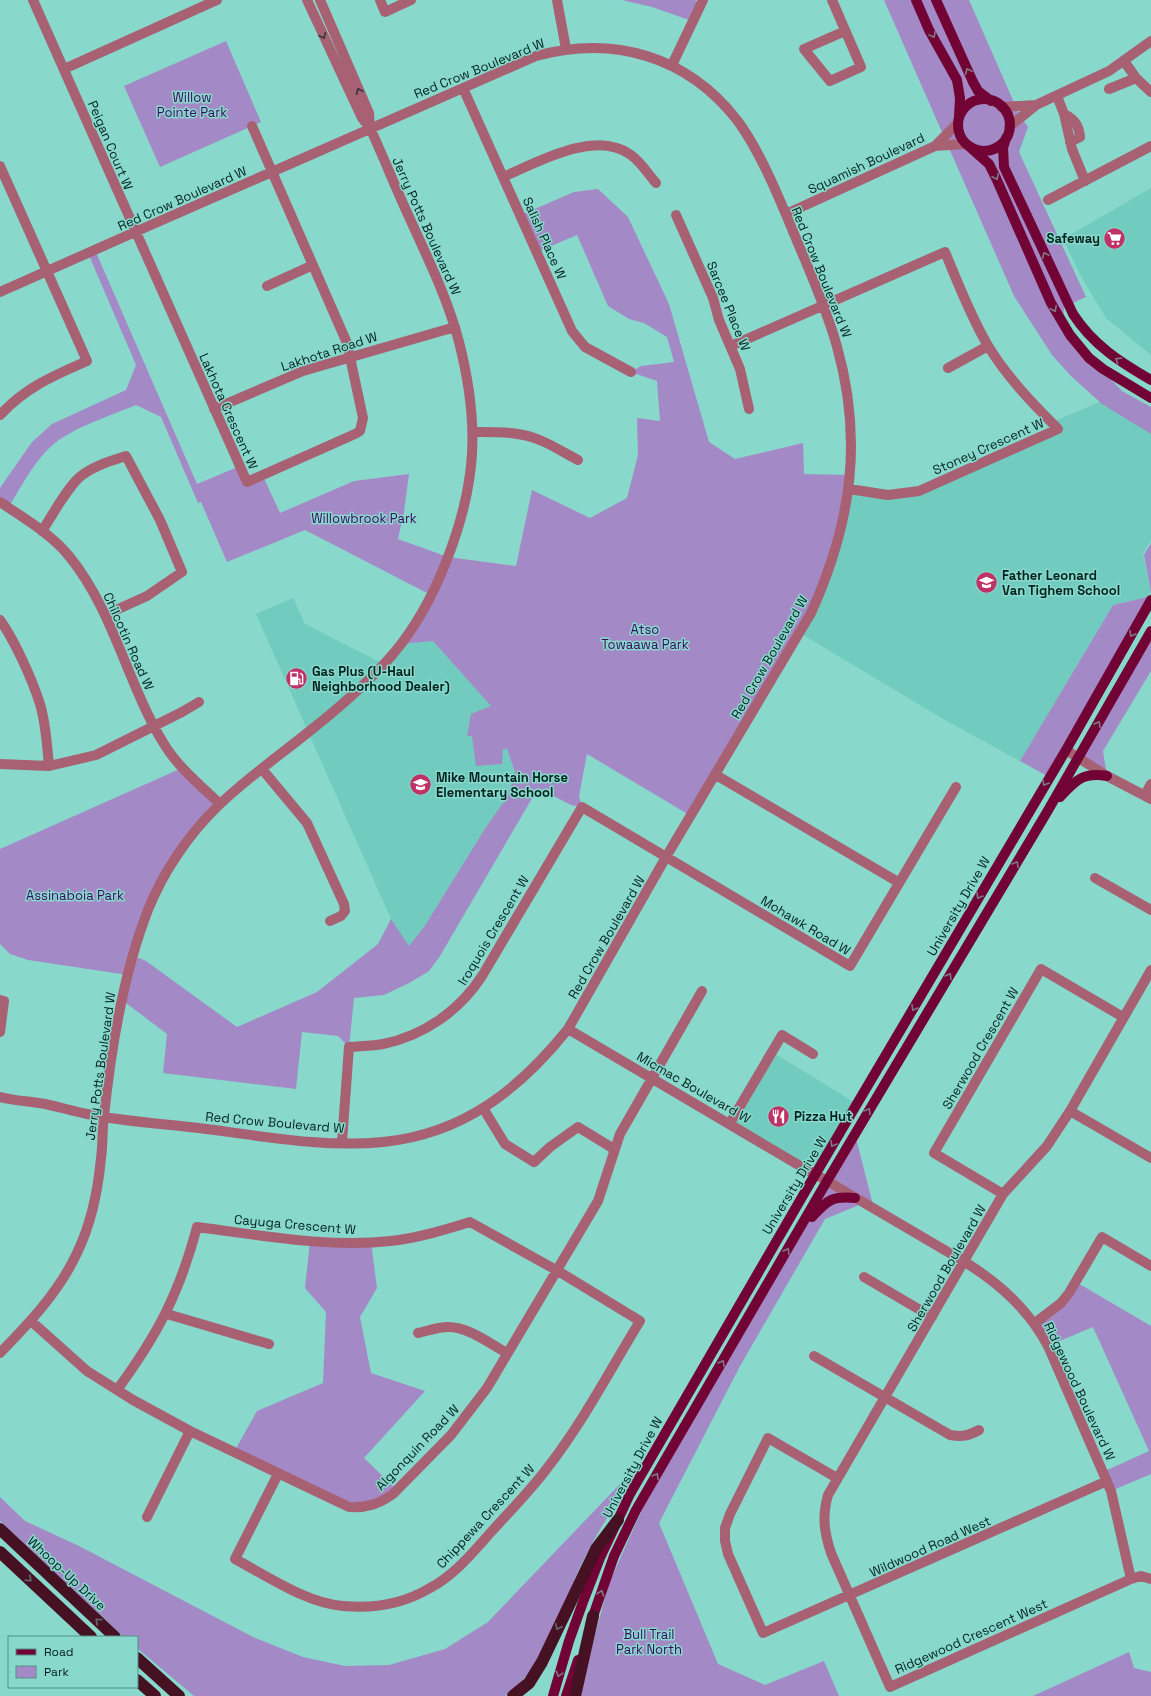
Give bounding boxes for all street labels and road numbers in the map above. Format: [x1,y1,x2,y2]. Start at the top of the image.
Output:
street label: Red Crow Boulevard W [411,34,547,102]
street label: Peigan Court W [84,98,137,192]
street label: Squamish Boulevard [805,129,927,198]
street label: Jerry Potts Boulevard W [388,155,465,298]
street label: Red Crow Boulevard W [115,162,249,235]
street label: Salish Place W [519,194,570,282]
street label: Red Crow Boulevard W [788,204,856,340]
street label: Sarcee Place W [703,259,754,353]
street label: Lakhota Road W [279,328,380,375]
street label: Lakhota Crescent W [195,350,262,472]
street label: Stoney Crescent W [930,414,1047,479]
street label: Chilcotin Road W [99,590,158,693]
street label: Red Crow Boulevard W [727,593,812,722]
street label: University Drive W [923,853,994,959]
street label: Iroquois Crescent W [454,872,533,988]
street label: Red Crow Boulevard W [564,873,649,1002]
street label: Mohawk Road W [758,892,854,959]
street label: Sherwood Crescent W [939,984,1022,1112]
street label: Jerry Potts Boulevard W [82,991,119,1141]
street label: Micmac Boulevard W [634,1048,754,1127]
street label: Red Crow Boulevard W [205,1108,345,1137]
street label: University Drive W [758,1133,831,1238]
street label: Sherwood Boulevard W [903,1202,990,1335]
street label: Cayuga Crescent W [233,1211,357,1238]
street label: Ridgewood Boulevard W [1040,1319,1119,1463]
street label: Algonquin Road W [372,1401,463,1494]
street label: University Drive W [599,1414,666,1521]
street label: Chippewa Crescent W [433,1461,538,1572]
street label: Wildwood Road West [867,1512,993,1581]
street label: Whoop-Up Drive [24,1533,109,1614]
street label: Ridgewood Crescent West [892,1595,1050,1678]

